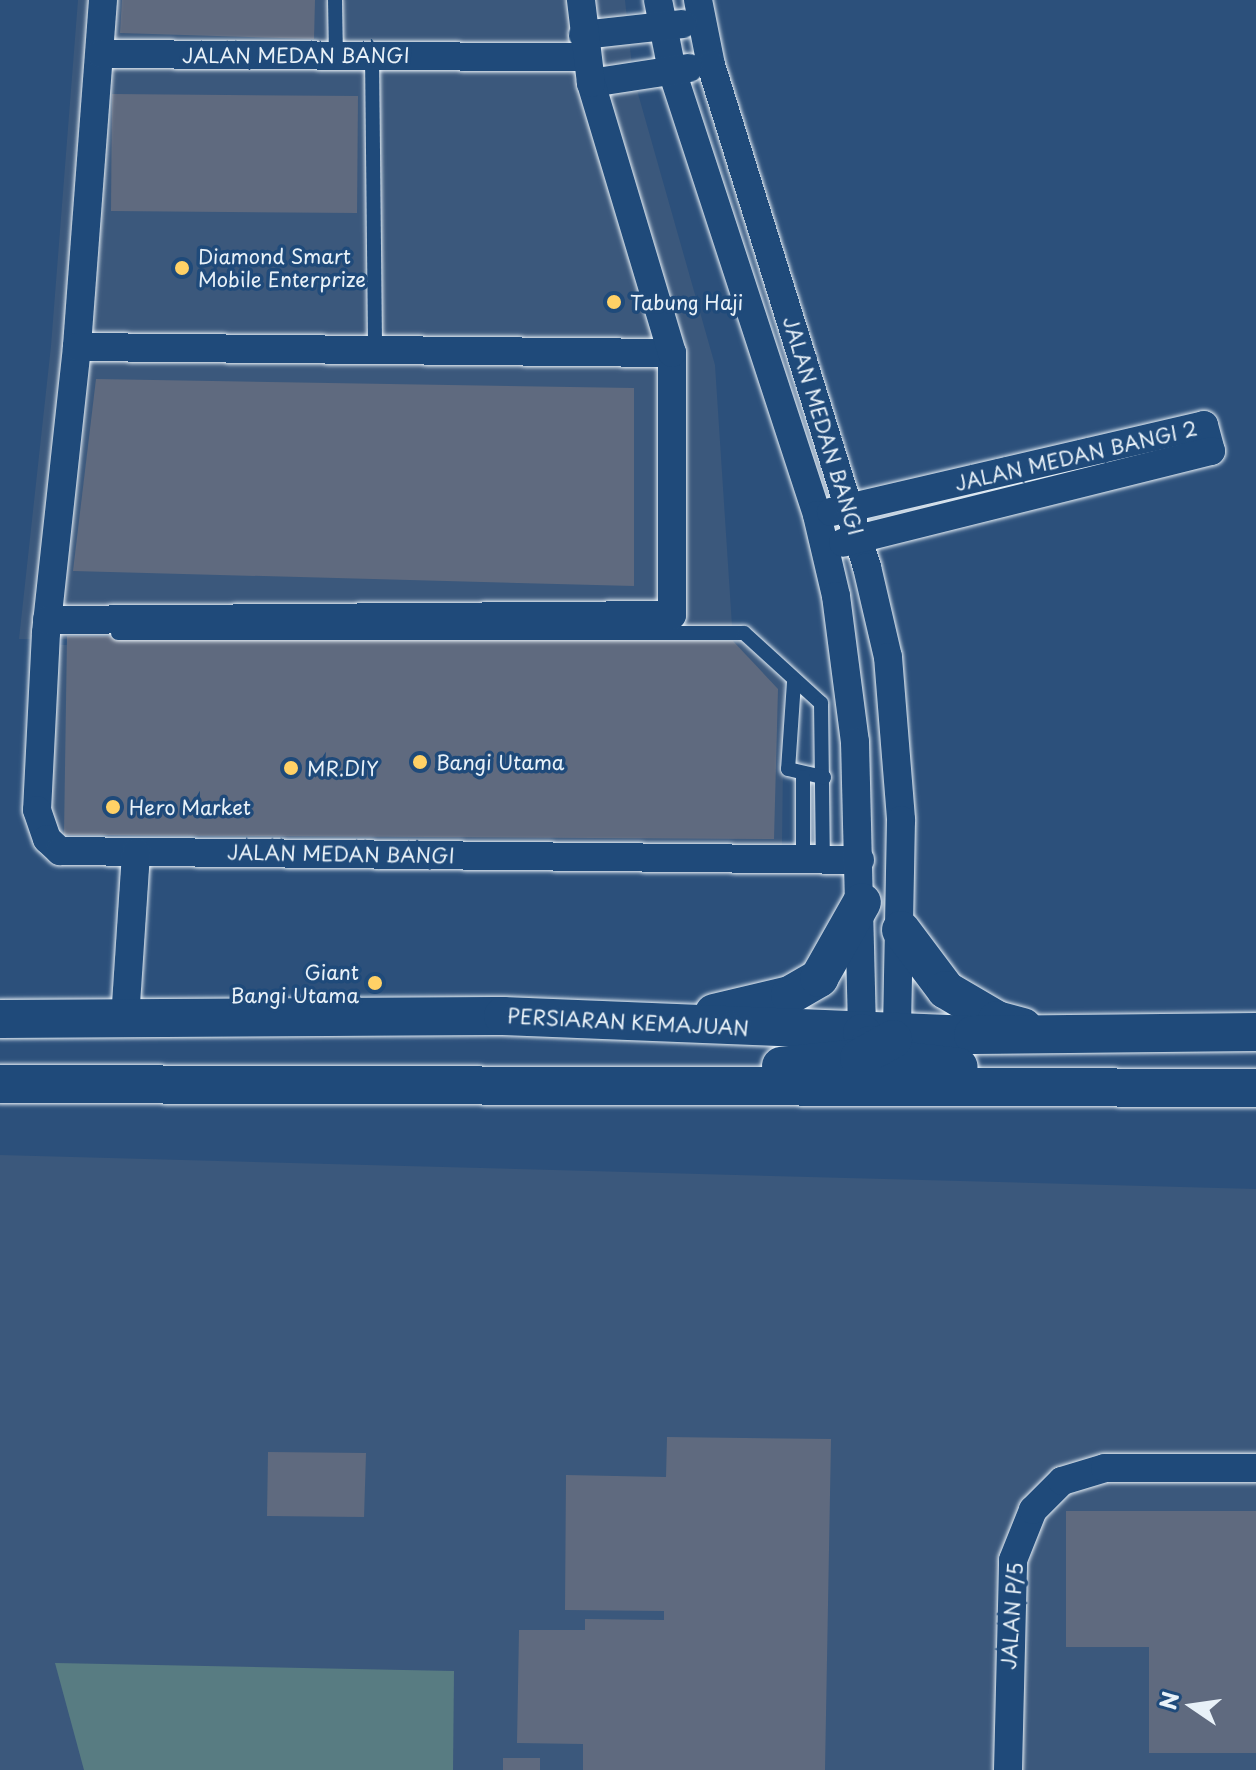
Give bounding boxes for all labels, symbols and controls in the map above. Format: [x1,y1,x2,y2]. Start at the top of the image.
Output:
street label: JALAN MEDAN BANGI [182,43,410,67]
place label: Diamond Smart Mobile Enterprize [198,244,367,291]
marker: Diamond Smart Mobile Enterprize [173,259,191,277]
place label: Tabung Haji [630,290,745,314]
marker: Tabung Haji [605,293,623,311]
street label: JALAN MEDAN BANGI [778,314,868,538]
street label: JALAN MEDAN BANGI 2 [953,416,1199,496]
place label: Bangi Utama [436,750,565,774]
marker: Bangi Utama [411,753,429,771]
place label: MR.DIY [307,756,379,780]
marker: MR.DIY [282,759,300,777]
place label: Hero Market [129,795,252,819]
marker: Hero Market [104,798,122,816]
street label: JALAN MEDAN BANGI [227,840,455,868]
place label: Giant Bangi Utama [230,960,359,1007]
marker: Giant Bangi Utama [366,974,384,992]
street label: PERSIARAN KEMAJUAN [505,1004,751,1040]
street label: JALAN P/5 [996,1562,1028,1670]
north arrow [1152,1666,1232,1746]
text: N [1150,1688,1186,1713]

